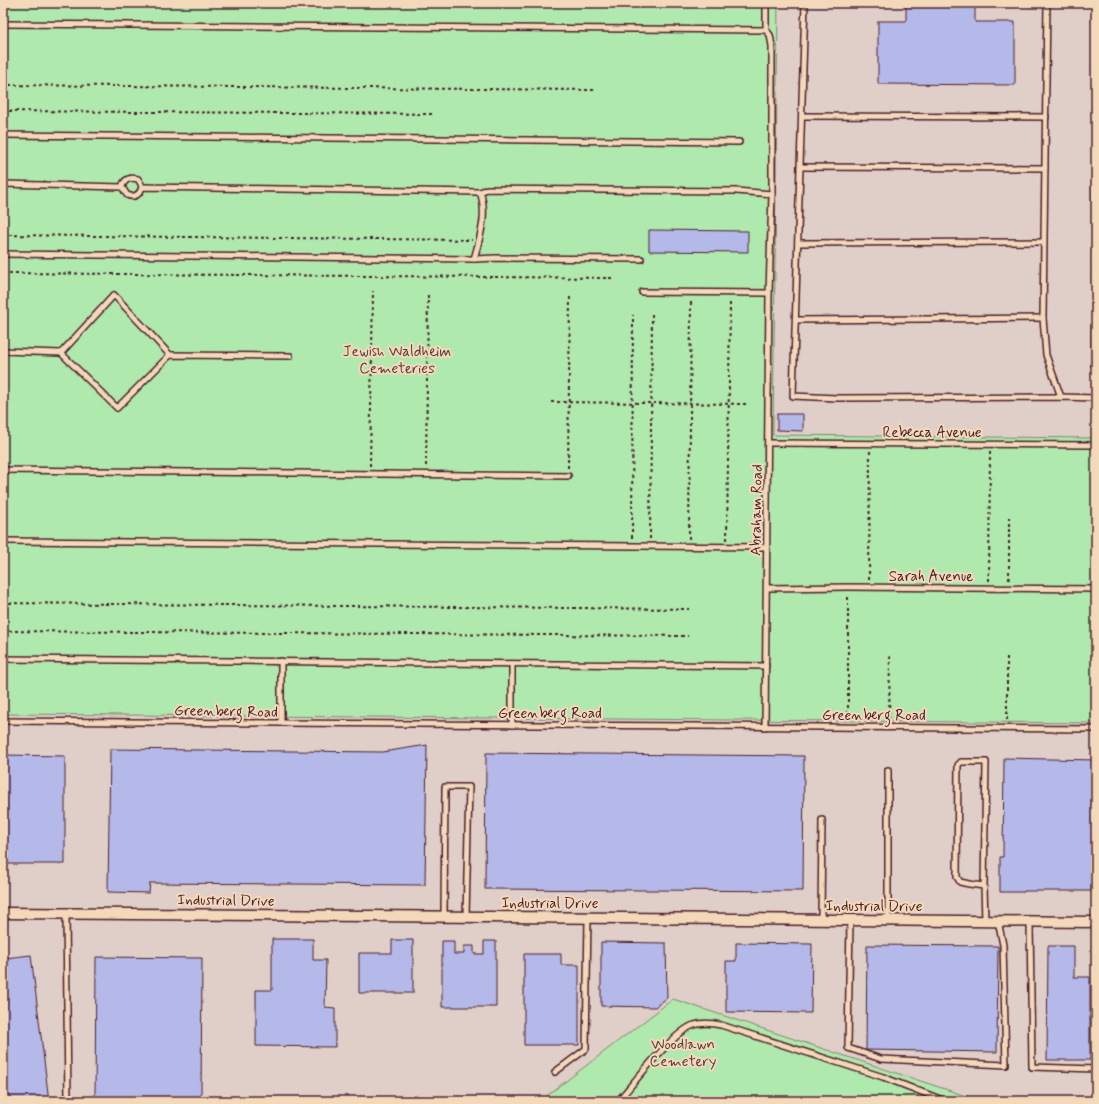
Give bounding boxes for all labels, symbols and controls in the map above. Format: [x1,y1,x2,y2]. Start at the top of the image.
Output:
park label: Jewish Waldheim Cemeteries [343,342,451,379]
street label: Rebecca Avenue [882,423,982,443]
street label: Abraham Road [746,464,768,556]
street label: Sarah Avenue [889,567,973,587]
street label: Greenberg Road [174,701,278,724]
street label: Greenberg Road [498,704,602,725]
street label: Greenberg Road [822,706,926,727]
street label: Industrial Drive [177,890,275,912]
street label: Industrial Drive [501,894,599,914]
street label: Industrial Drive [825,897,923,917]
park label: Woodlawn Cemetery [650,1035,717,1072]

